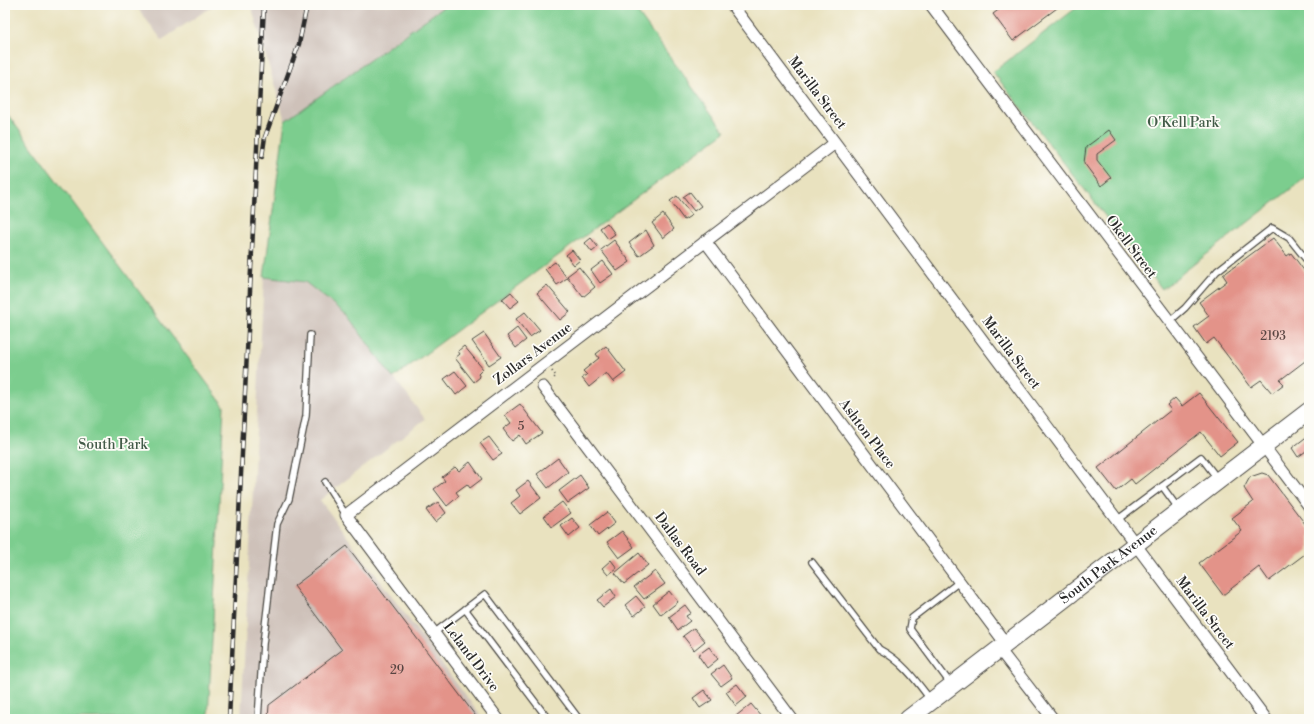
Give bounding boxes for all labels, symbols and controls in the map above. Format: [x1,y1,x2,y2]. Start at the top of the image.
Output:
street label: Marilla Street [784,53,850,133]
park label: O'Kell Park [1147,114,1219,132]
street label: Okell Street [1101,212,1161,282]
street label: Marilla Street [978,313,1044,393]
street label: Zollars Avenue [490,319,576,389]
house number: 2193 [1260,329,1286,344]
street label: Ashton Place [834,395,899,473]
house number: 5 [518,419,525,434]
park label: South Park [78,436,148,454]
street label: Dallas Road [650,509,710,579]
street label: South Park Avenue [1056,522,1161,608]
street label: Marilla Street [1172,573,1238,653]
street label: Leland Drive [439,619,503,695]
house number: 29 [390,663,404,678]

